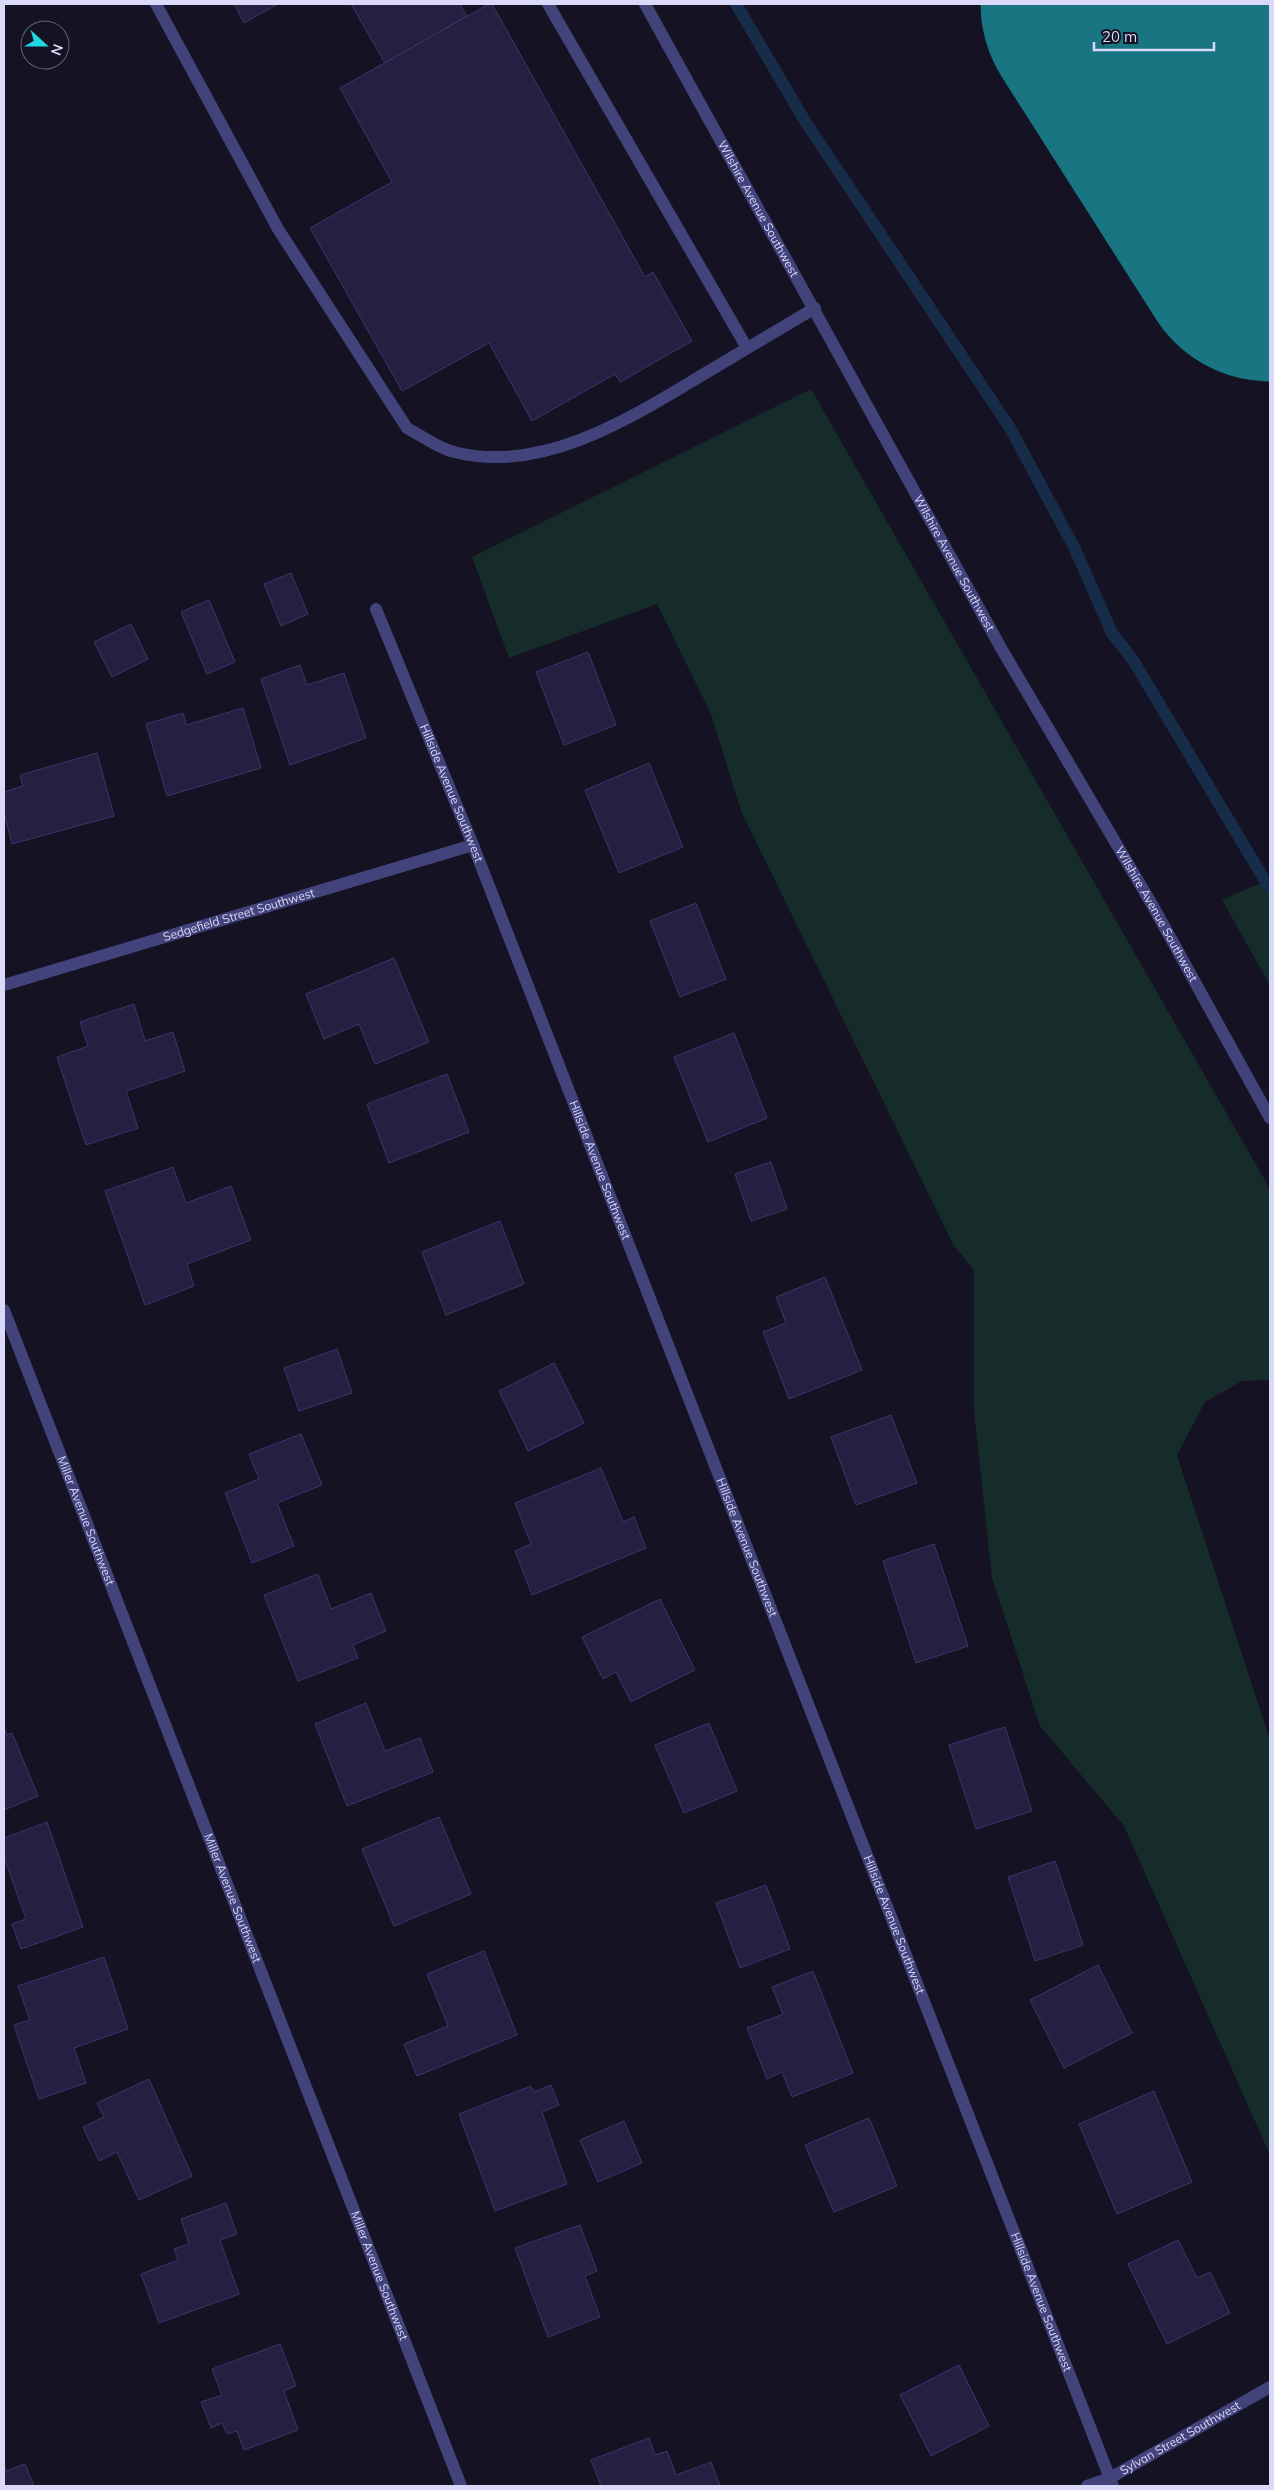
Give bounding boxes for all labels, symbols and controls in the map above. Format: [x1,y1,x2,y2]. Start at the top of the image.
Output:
north arrow [20,20,70,70]
scale bar [1094,20,1214,52]
text: 20 m [1102,27,1137,46]
text: N [47,41,67,58]
street label: Wilshire Avenue Southwest [715,138,802,279]
street label: Wilshire Avenue Southwest [911,492,998,634]
street label: Hillside Avenue Southwest [417,722,487,864]
street label: Wilshire Avenue Southwest [1112,843,1201,984]
street label: Sedgefield Street Southwest [161,885,316,944]
street label: Hillside Avenue Southwest [566,1098,634,1241]
street label: Miller Avenue Southwest [54,1454,118,1587]
street label: Hillside Avenue Southwest [714,1476,781,1619]
street label: Miller Avenue Southwest [201,1831,265,1965]
street label: Hillside Avenue Southwest [861,1853,928,1996]
street label: Miller Avenue Southwest [348,2209,412,2342]
street label: Hillside Avenue Southwest [1008,2230,1076,2373]
street label: Sylvan Street Southwest [1117,2398,1243,2478]

